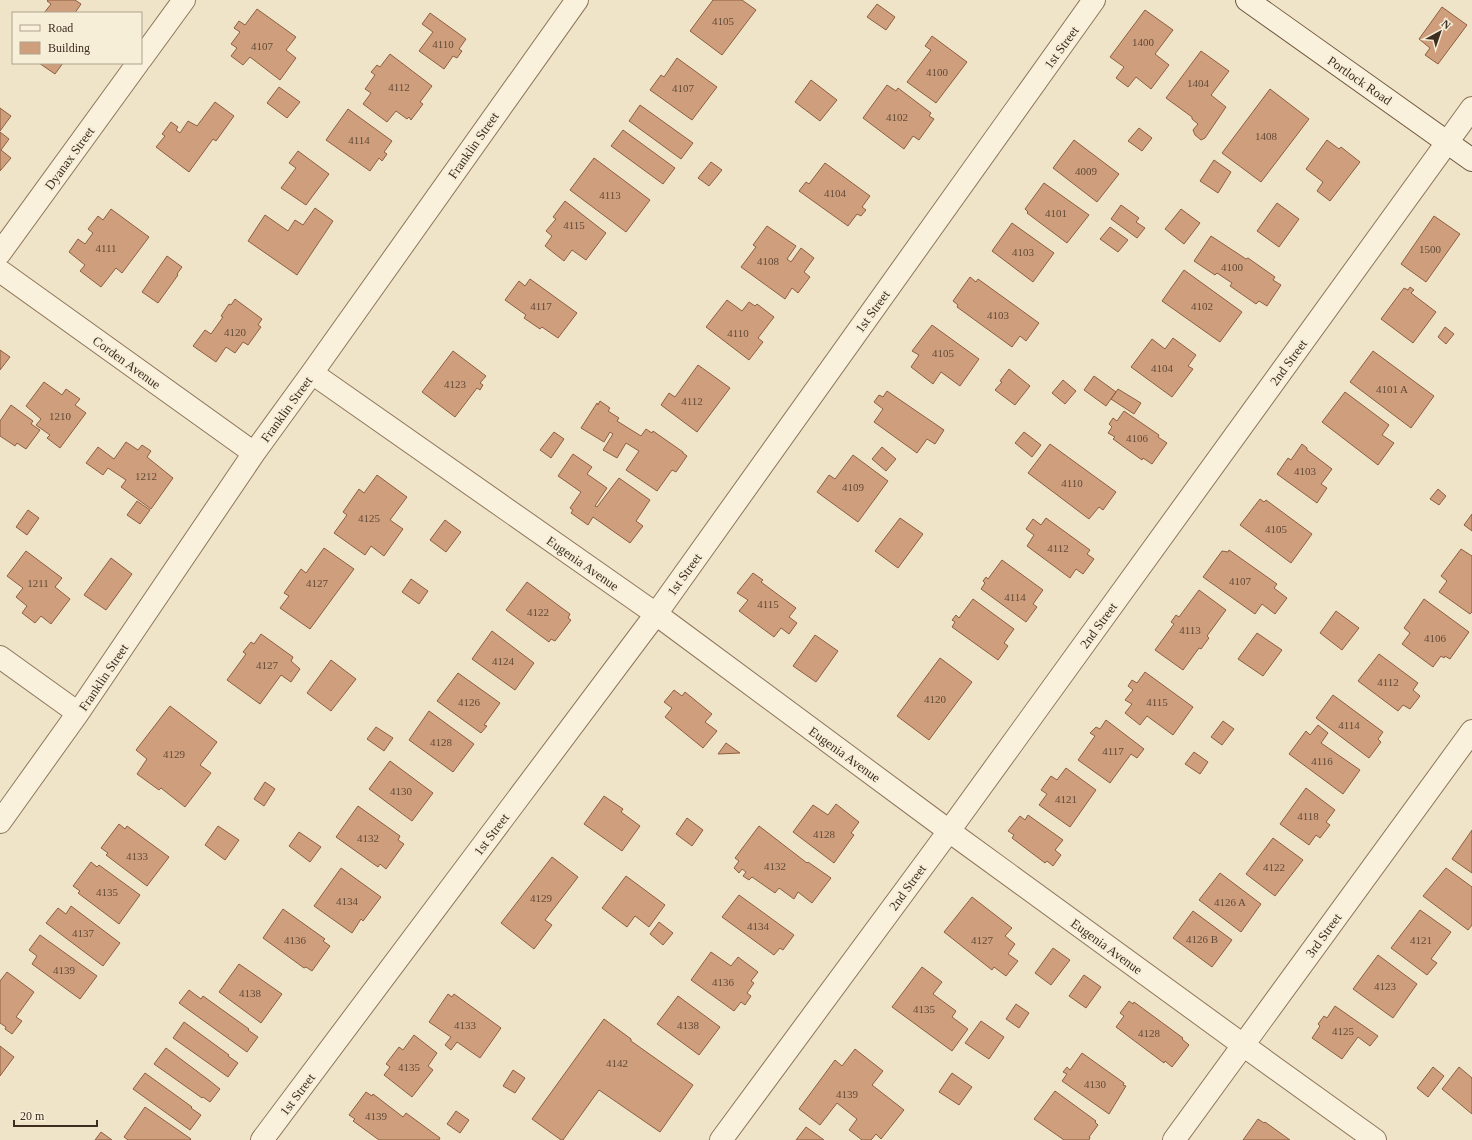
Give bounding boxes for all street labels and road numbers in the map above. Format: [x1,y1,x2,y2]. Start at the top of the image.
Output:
street label: 1st Street [1041,23,1082,71]
street label: Portlock Road [1325,53,1395,108]
street label: Franklin Street [445,109,502,181]
street label: Dyanax Street [42,124,97,193]
street label: 1st Street [852,287,893,335]
street label: Corden Avenue [90,333,164,392]
street label: 2nd Street [1267,336,1310,388]
street label: Franklin Street [258,373,316,445]
street label: Eugenia Avenue [544,533,622,594]
street label: 1st Street [664,550,705,598]
street label: 2nd Street [1077,599,1120,651]
street label: Franklin Street [75,641,132,714]
street label: Eugenia Avenue [806,723,884,785]
street label: 1st Street [471,810,512,858]
street label: 2nd Street [886,861,929,913]
street label: 3rd Street [1302,910,1345,960]
street label: Eugenia Avenue [1068,915,1146,977]
street label: 1st Street [277,1070,318,1118]

